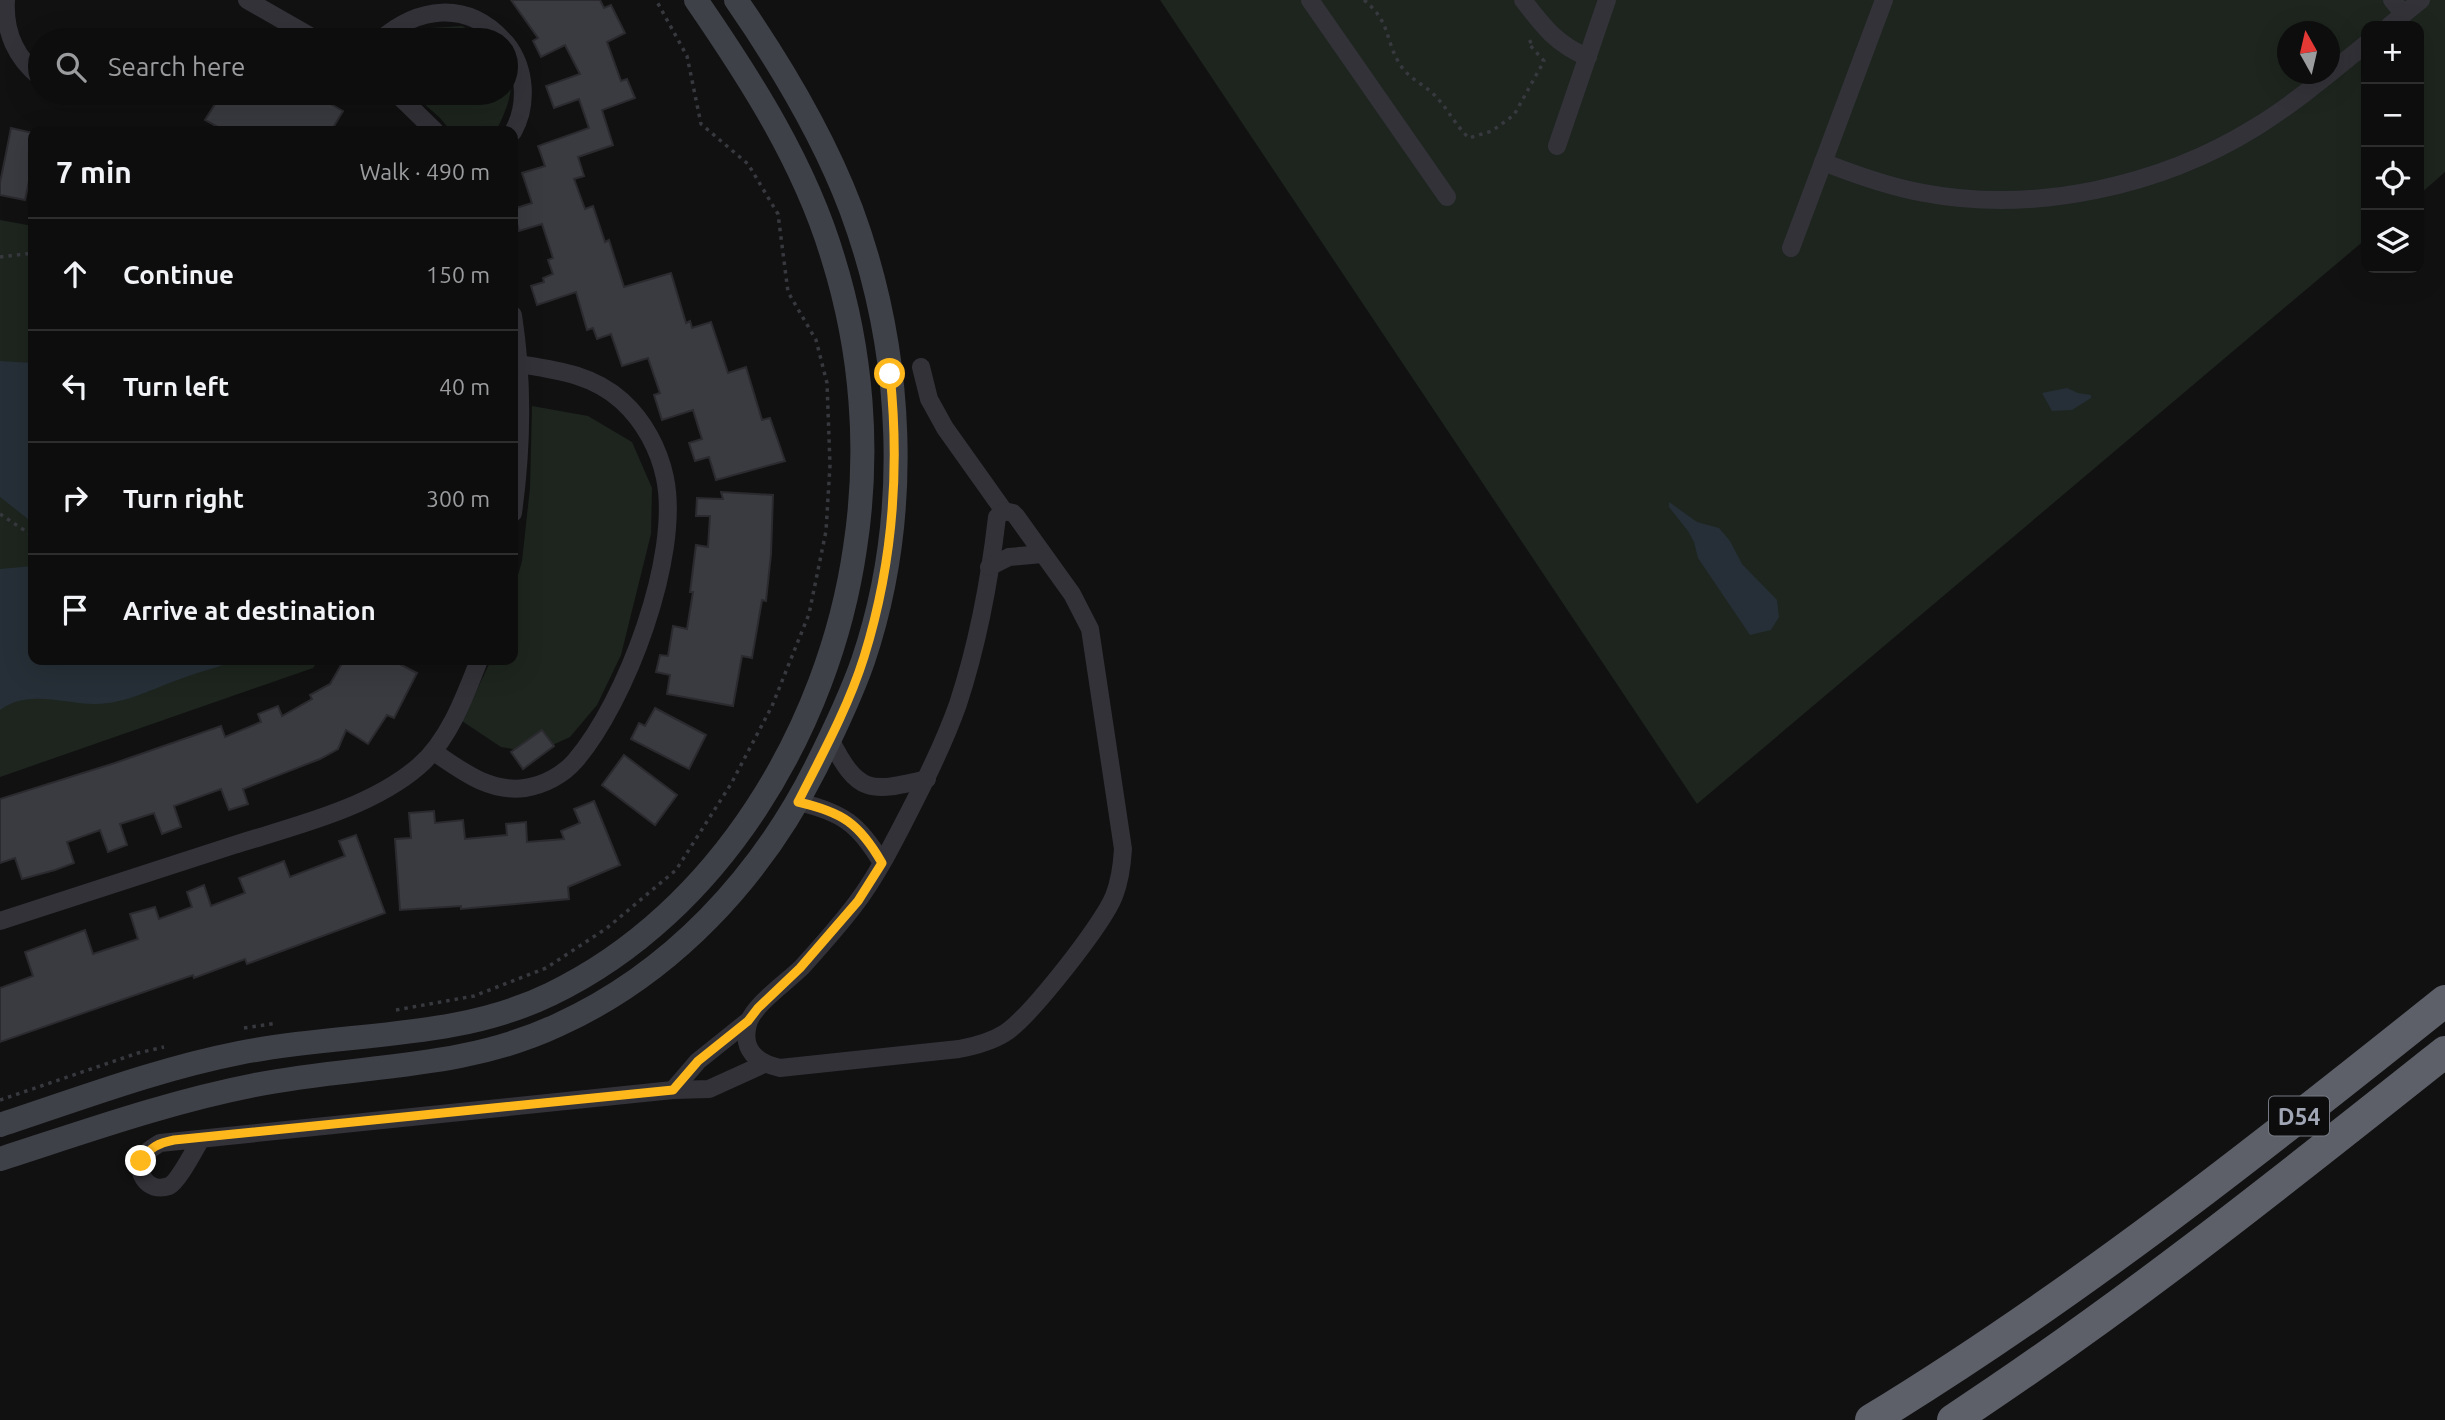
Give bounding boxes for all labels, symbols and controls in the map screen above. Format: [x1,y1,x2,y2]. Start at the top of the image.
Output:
north arrow [2277,21,2340,84]
map controls [2361,21,2424,273]
button: + [2361,21,2424,84]
search box [28,28,518,105]
icon: search [52,48,90,86]
text: Search here [108,52,245,81]
button: − [2361,84,2424,147]
button: locate [2361,147,2424,210]
text: 7 min [56,155,132,189]
text: Walk · 490 m [359,159,490,184]
button: layers [2361,210,2424,273]
icon: ahead [56,255,94,293]
text: Continue [123,260,234,289]
text: 150 m [426,262,490,287]
route start [874,358,905,389]
icon: left [56,367,94,405]
text: Turn left [123,372,229,401]
text: 40 m [439,374,490,399]
icon: right [56,479,94,517]
text: Turn right [123,484,244,513]
text: 300 m [426,486,490,511]
icon: arrive [56,591,94,629]
text: Arrive at destination [123,596,376,625]
road number: D54 [2269,1096,2329,1135]
route end [125,1145,156,1176]

